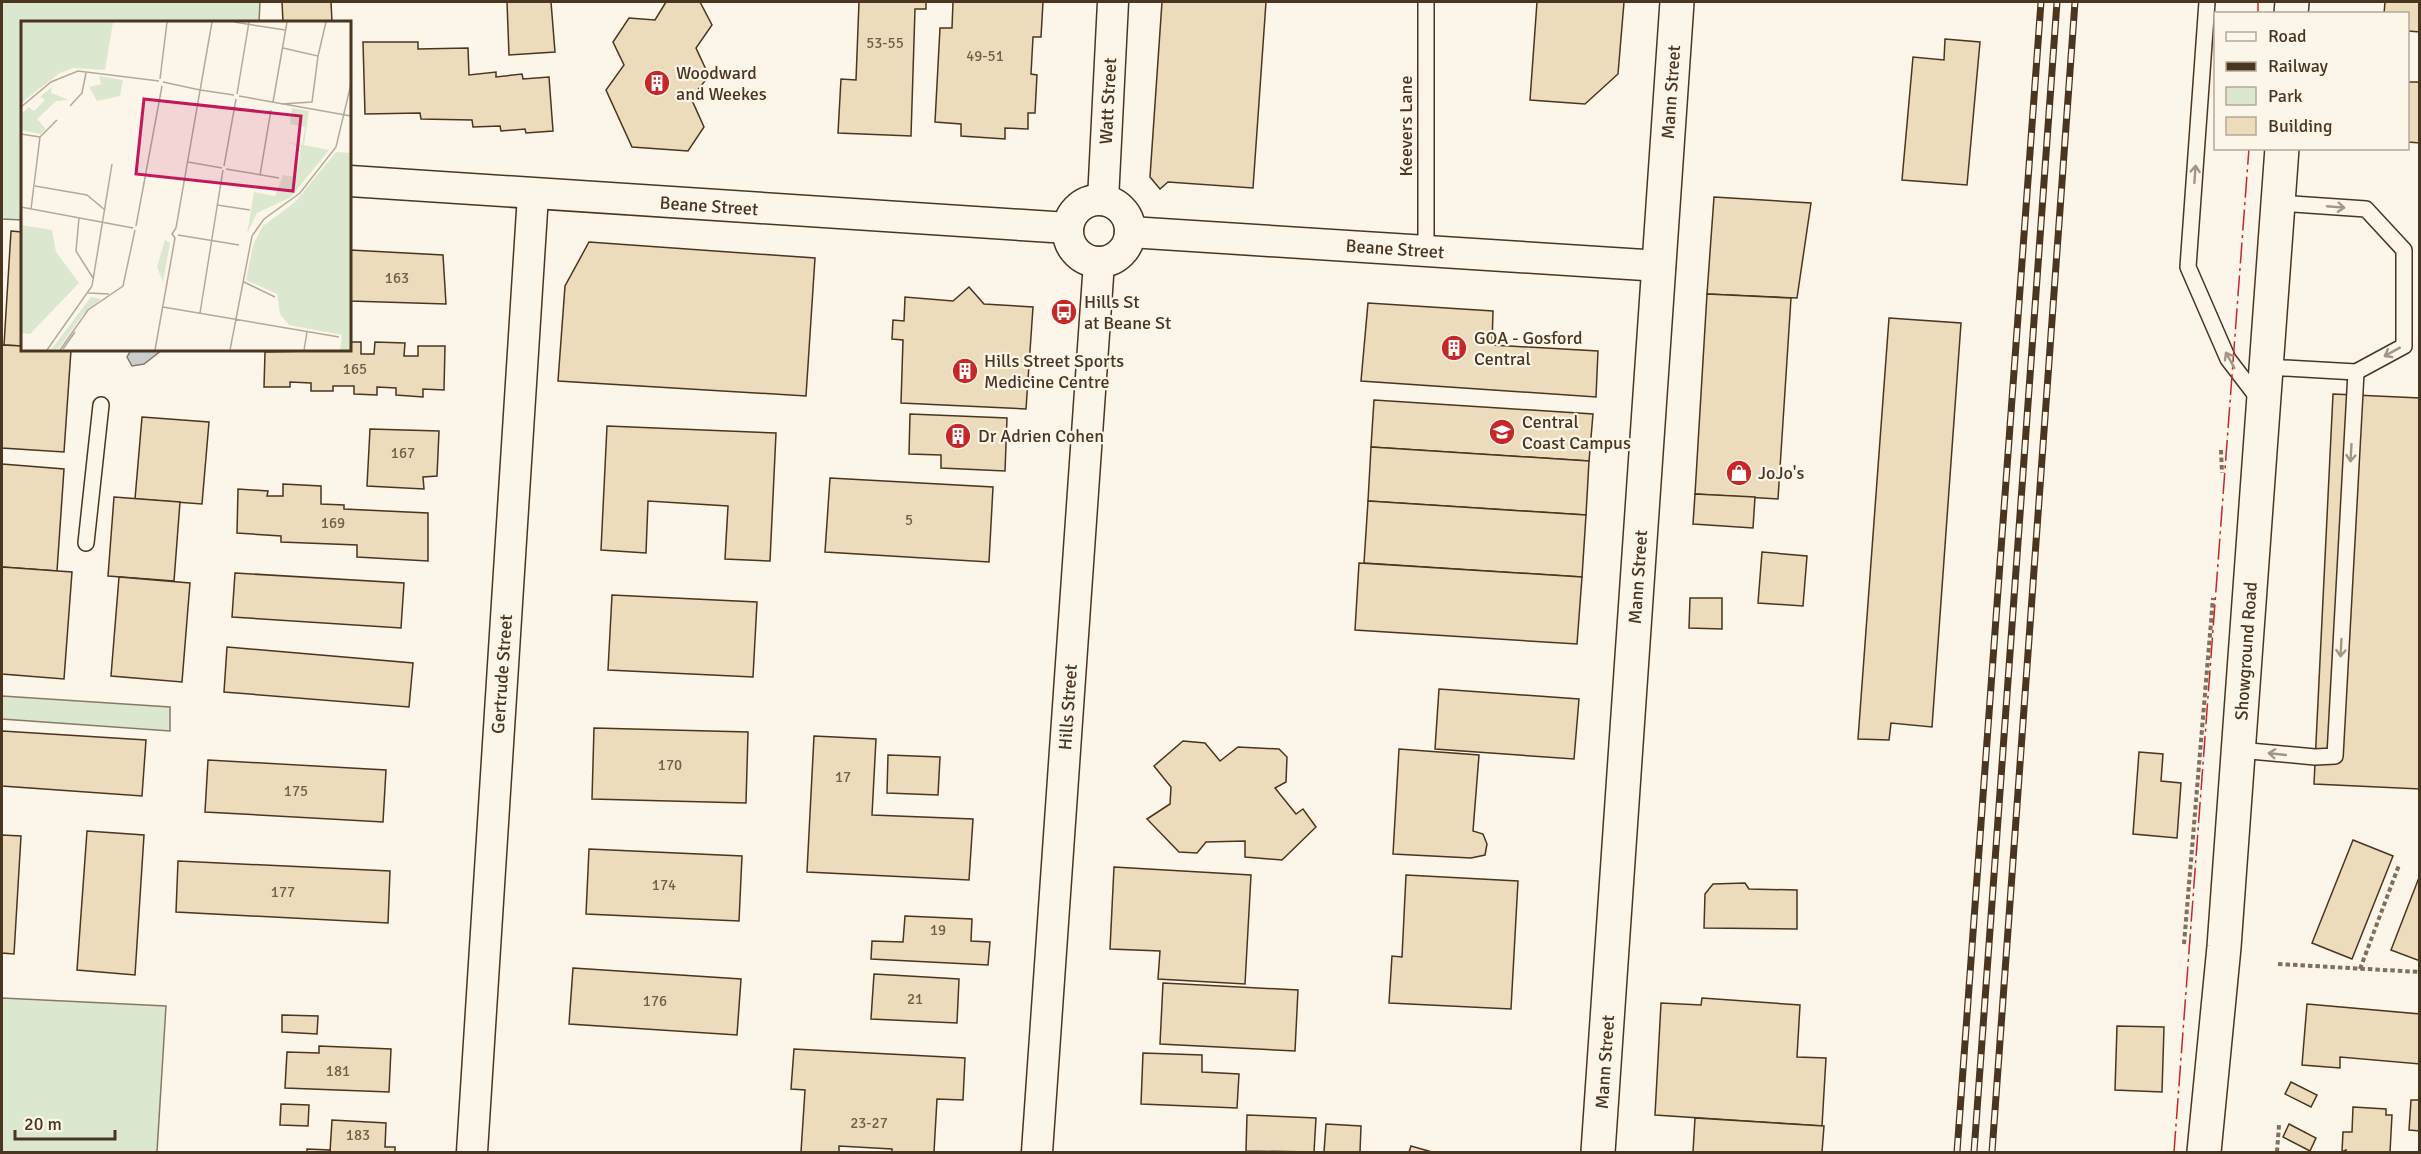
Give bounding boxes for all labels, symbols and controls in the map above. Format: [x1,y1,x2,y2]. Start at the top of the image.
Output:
legend [2214,12,2409,150]
inset map [21,21,351,351]
text: Road [2268,25,2307,47]
house number: 53-55 [866,34,904,52]
street label: Mann Street [1657,44,1685,140]
house number: 49-51 [966,47,1004,65]
text: Railway [2268,55,2329,77]
street label: Watt Street [1095,57,1121,145]
place label: Woodward and Weekes [676,62,767,105]
building icon: Woodward and Weekes [642,68,672,98]
street label: Keevers Lane [1395,76,1417,176]
text: Park [2268,85,2303,107]
text: Building [2268,115,2332,137]
one-way arrow [2190,165,2201,185]
street label: Beane Street [659,192,759,220]
one-way arrow [2326,202,2346,213]
street label: Beane Street [1345,235,1445,263]
house number: 163 [385,269,409,287]
place label: Hills St at Beane St [1084,291,1171,334]
bus stop icon: Hills St at Beane St [1049,297,1079,327]
place label: GOA - Gosford Central [1474,327,1582,370]
building icon: GOA - Gosford Central [1439,333,1469,363]
one-way arrow [2383,347,2400,359]
place label: Hills Street Sports Medicine Centre [984,350,1124,393]
one-way arrow [2224,352,2236,369]
building icon: Hills Street Sports Medicine Centre [950,356,980,386]
house number: 165 [343,360,367,378]
place label: Central Coast Campus [1522,411,1631,454]
school or university icon: Central Coast Campus [1487,417,1517,447]
building icon: Dr Adrien Cohen [943,421,973,451]
place label: Dr Adrien Cohen [978,425,1104,447]
one-way arrow [2346,443,2357,463]
house number: 167 [391,444,415,462]
shop icon: JoJo's [1724,458,1754,488]
place label: JoJo's [1758,462,1805,484]
house number: 5 [905,511,913,529]
house number: 169 [321,514,345,532]
street label: Mann Street [1624,529,1652,625]
street label: Showground Road [2230,581,2262,721]
street label: Gertrude Street [487,613,517,735]
one-way arrow [2335,638,2346,658]
street label: Hills Street [1054,663,1082,751]
one-way arrow [2268,748,2288,759]
house number: 170 [658,756,682,774]
house number: 17 [835,768,851,786]
house number: 175 [284,782,308,800]
house number: 174 [652,876,676,894]
house number: 177 [271,883,295,901]
house number: 19 [930,921,946,939]
house number: 21 [907,990,923,1008]
house number: 176 [643,992,667,1010]
street label: Mann Street [1591,1014,1619,1110]
house number: 181 [326,1062,350,1080]
scale bar [15,1103,116,1141]
text: 20 m [24,1113,62,1135]
house number: 23-27 [850,1114,888,1132]
house number: 183 [346,1126,370,1144]

